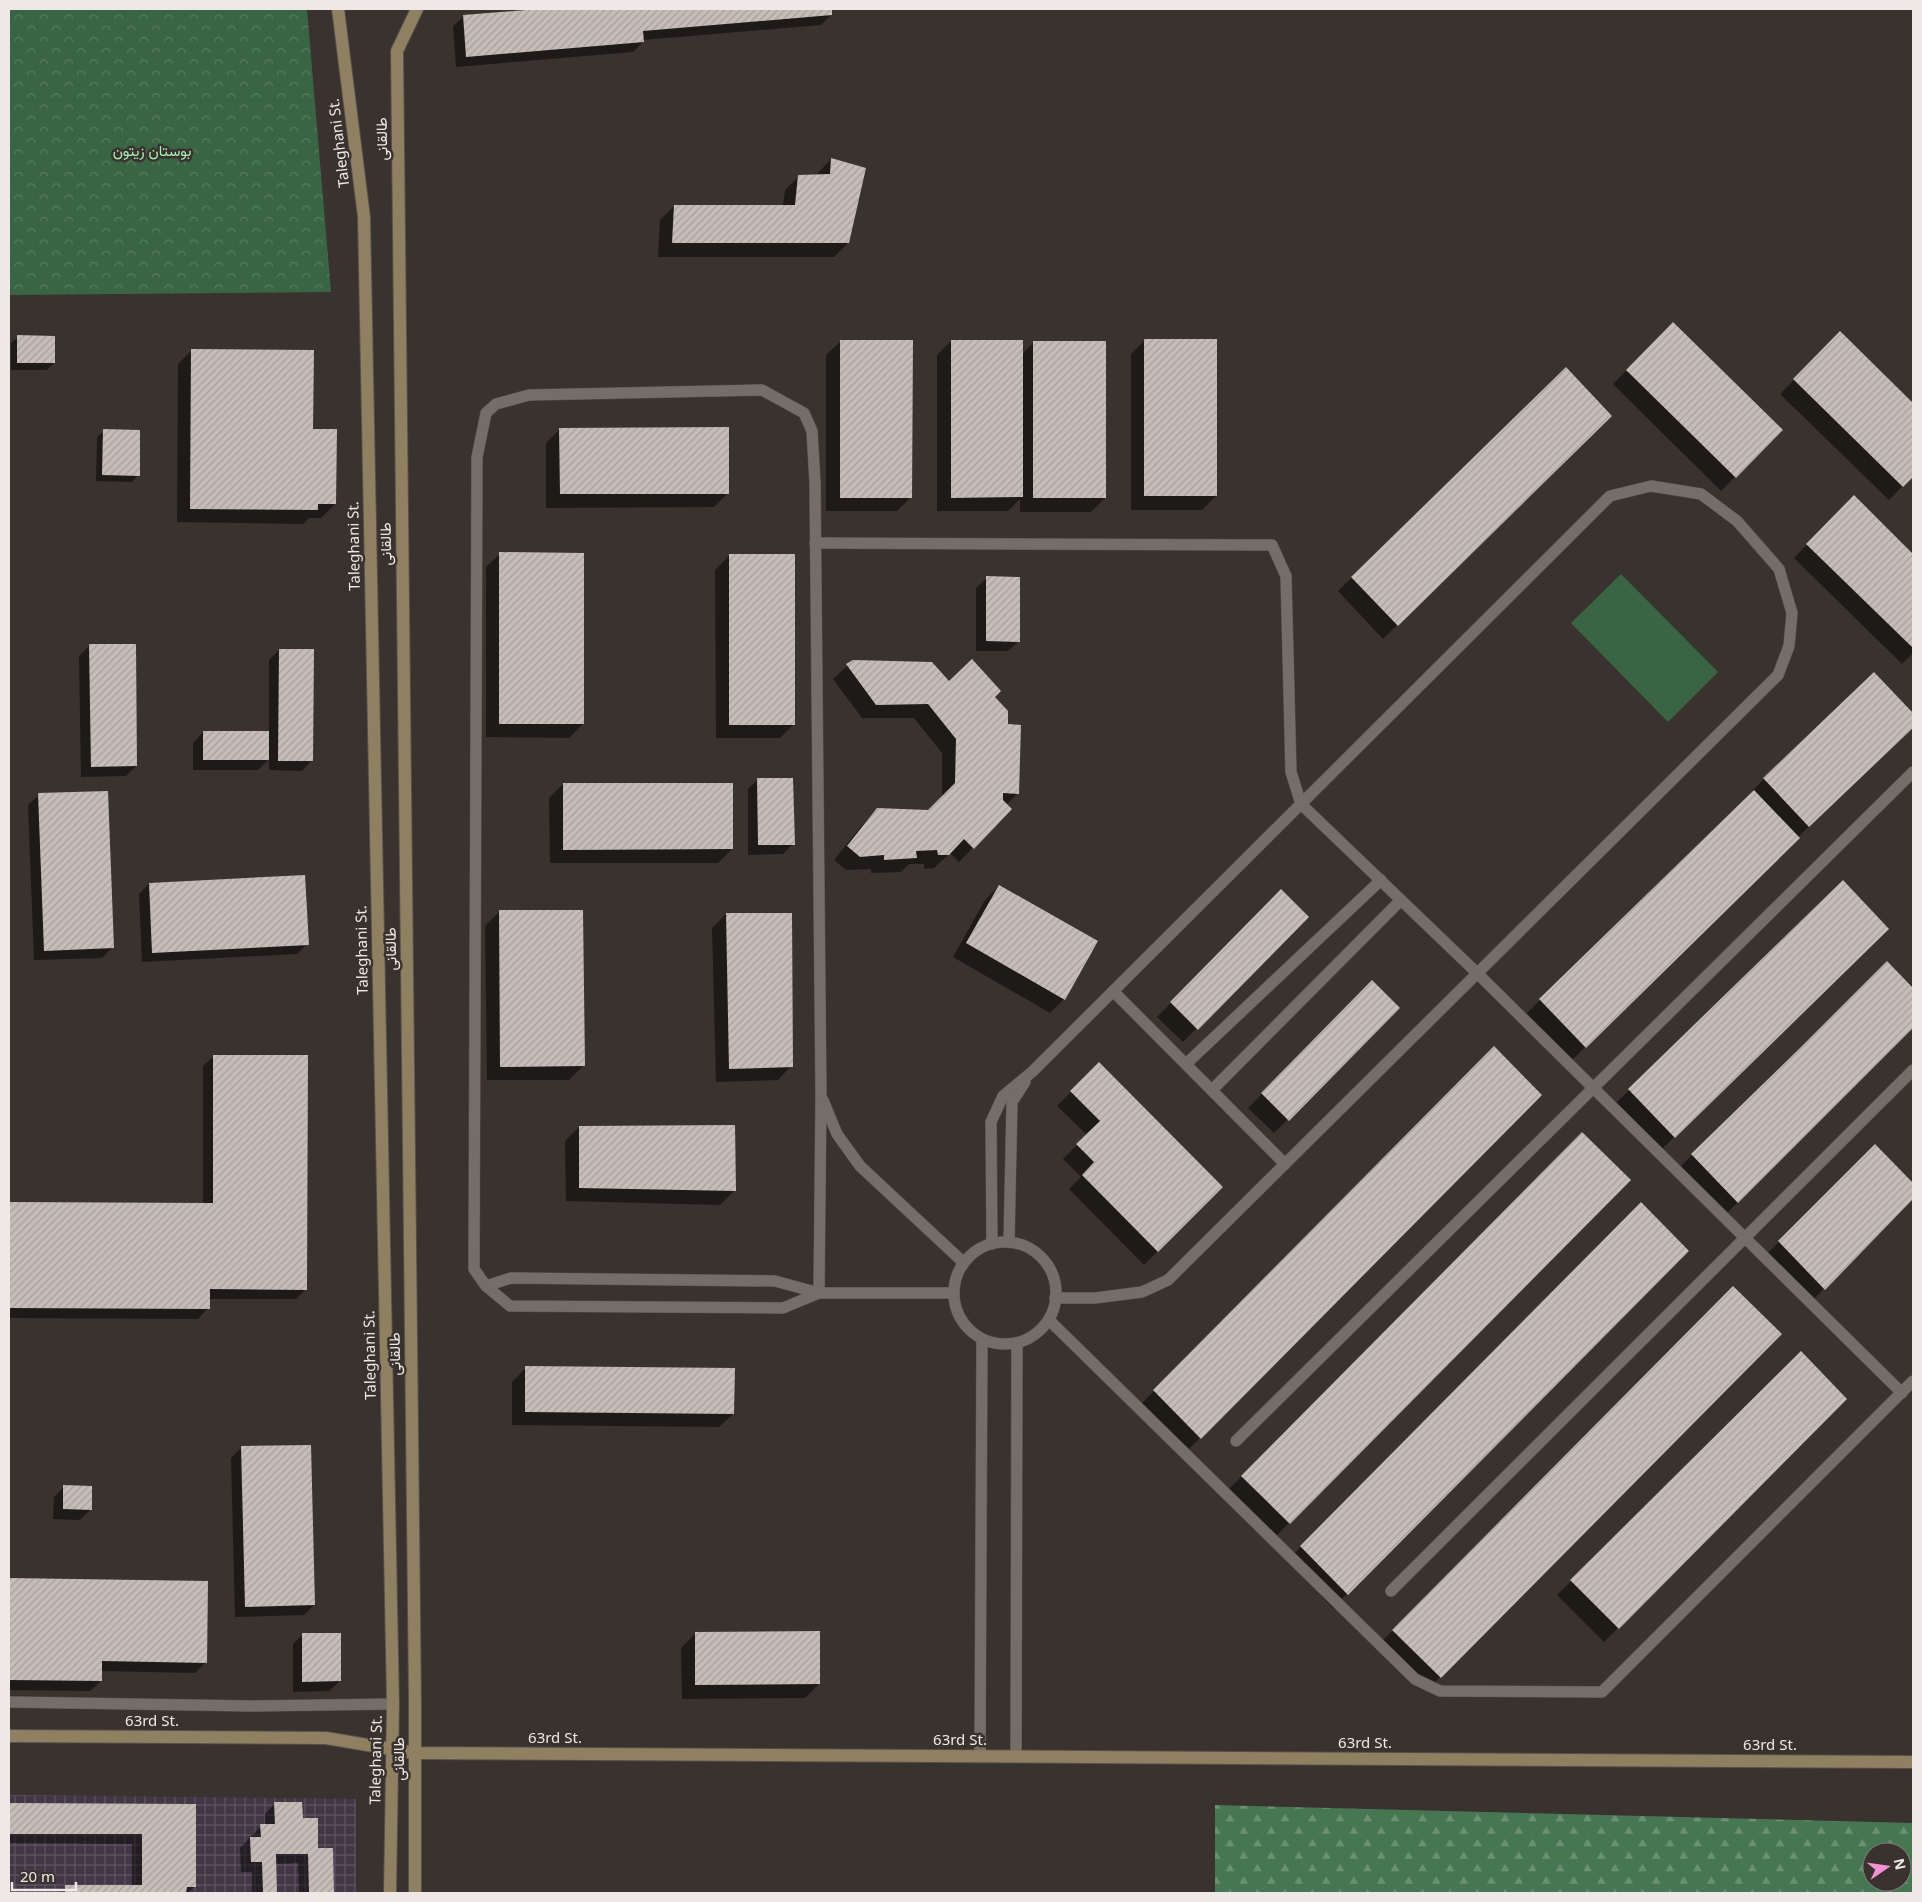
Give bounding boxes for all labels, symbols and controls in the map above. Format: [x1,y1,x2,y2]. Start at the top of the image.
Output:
street label: Taleghani St. [323,97,353,189]
street label: طالقانی [371,117,392,161]
park label: بوستان زیتون [113,140,191,160]
street label: Taleghani St. [342,501,364,591]
street label: طالقانی [375,522,396,566]
street label: Taleghani St. [350,905,372,995]
street label: طالقانی [380,927,401,971]
street label: Taleghani St. [358,1310,380,1400]
street label: طالقانی [384,1332,405,1376]
street label: 63rd St. [125,1710,179,1730]
street label: Taleghani St. [364,1715,386,1805]
street label: 63rd St. [528,1727,582,1747]
street label: 63rd St. [933,1729,987,1749]
street label: 63rd St. [1338,1732,1392,1752]
street label: 63rd St. [1743,1734,1797,1754]
street label: طالقانی [388,1737,409,1781]
north arrow [1862,1842,1912,1892]
text: N [1890,1856,1911,1872]
scale bar [12,1860,76,1892]
text: 20 m [20,1866,55,1886]

